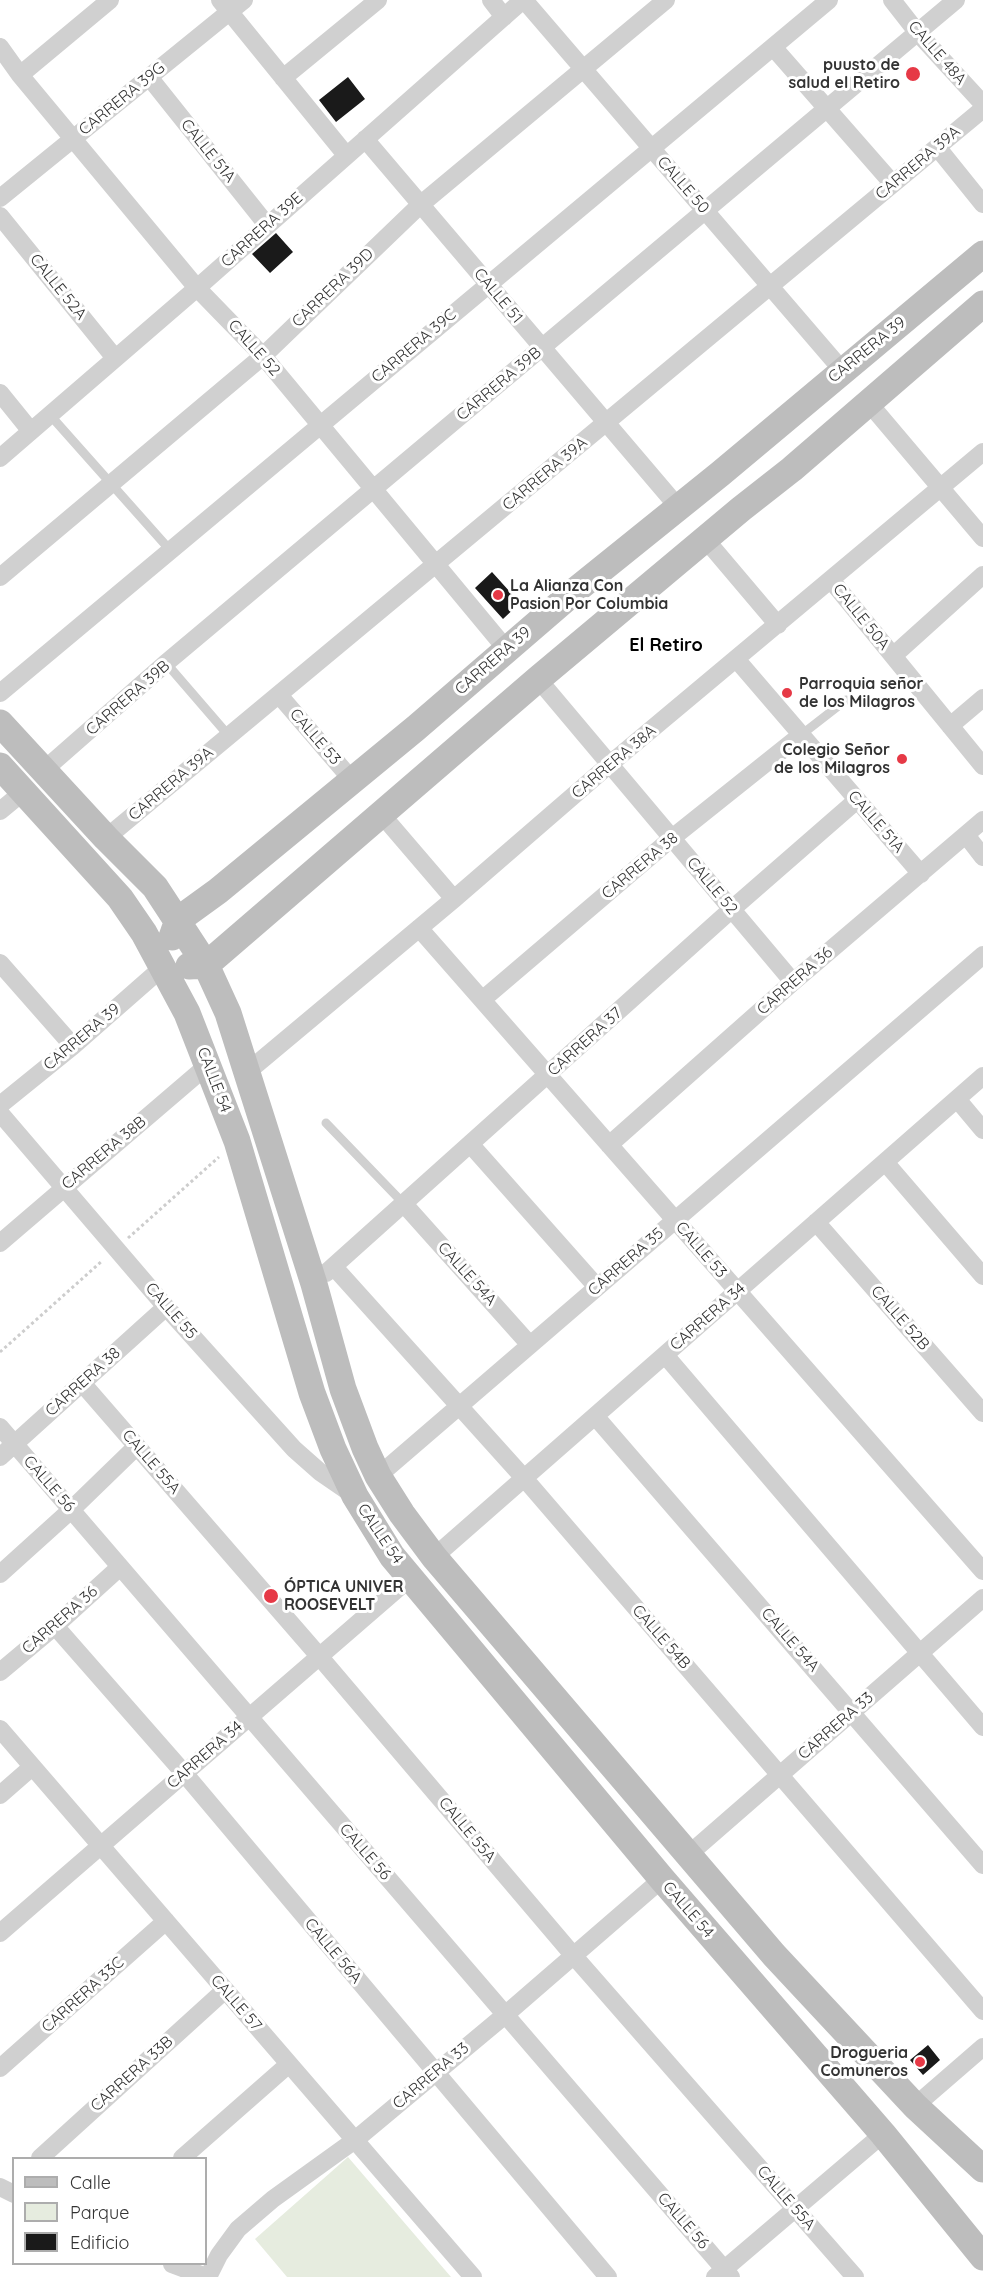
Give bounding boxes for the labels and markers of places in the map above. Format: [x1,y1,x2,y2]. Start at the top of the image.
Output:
place label: puusto de salud el Retiro [788,55,900,93]
marker: puusto de salud el Retiro [904,65,922,83]
place label: La Alianza Con Pasion Por Columbia [510,576,668,614]
marker: La Alianza Con Pasion Por Columbia [491,588,505,602]
place label: Parroquia señor de los Milagros [799,674,923,712]
marker: Parroquia señor de los Milagros [780,686,794,700]
place label: Colegio Señor de los Milagros [774,740,890,778]
marker: Colegio Señor de los Milagros [895,752,909,766]
place label: ÓPTICA UNIVER ROOSEVELT [284,1577,403,1615]
marker: ÓPTICA UNIVER ROOSEVELT [262,1587,280,1605]
place label: Drogueria Comuneros [821,2043,908,2081]
marker: Drogueria Comuneros [913,2055,927,2069]

